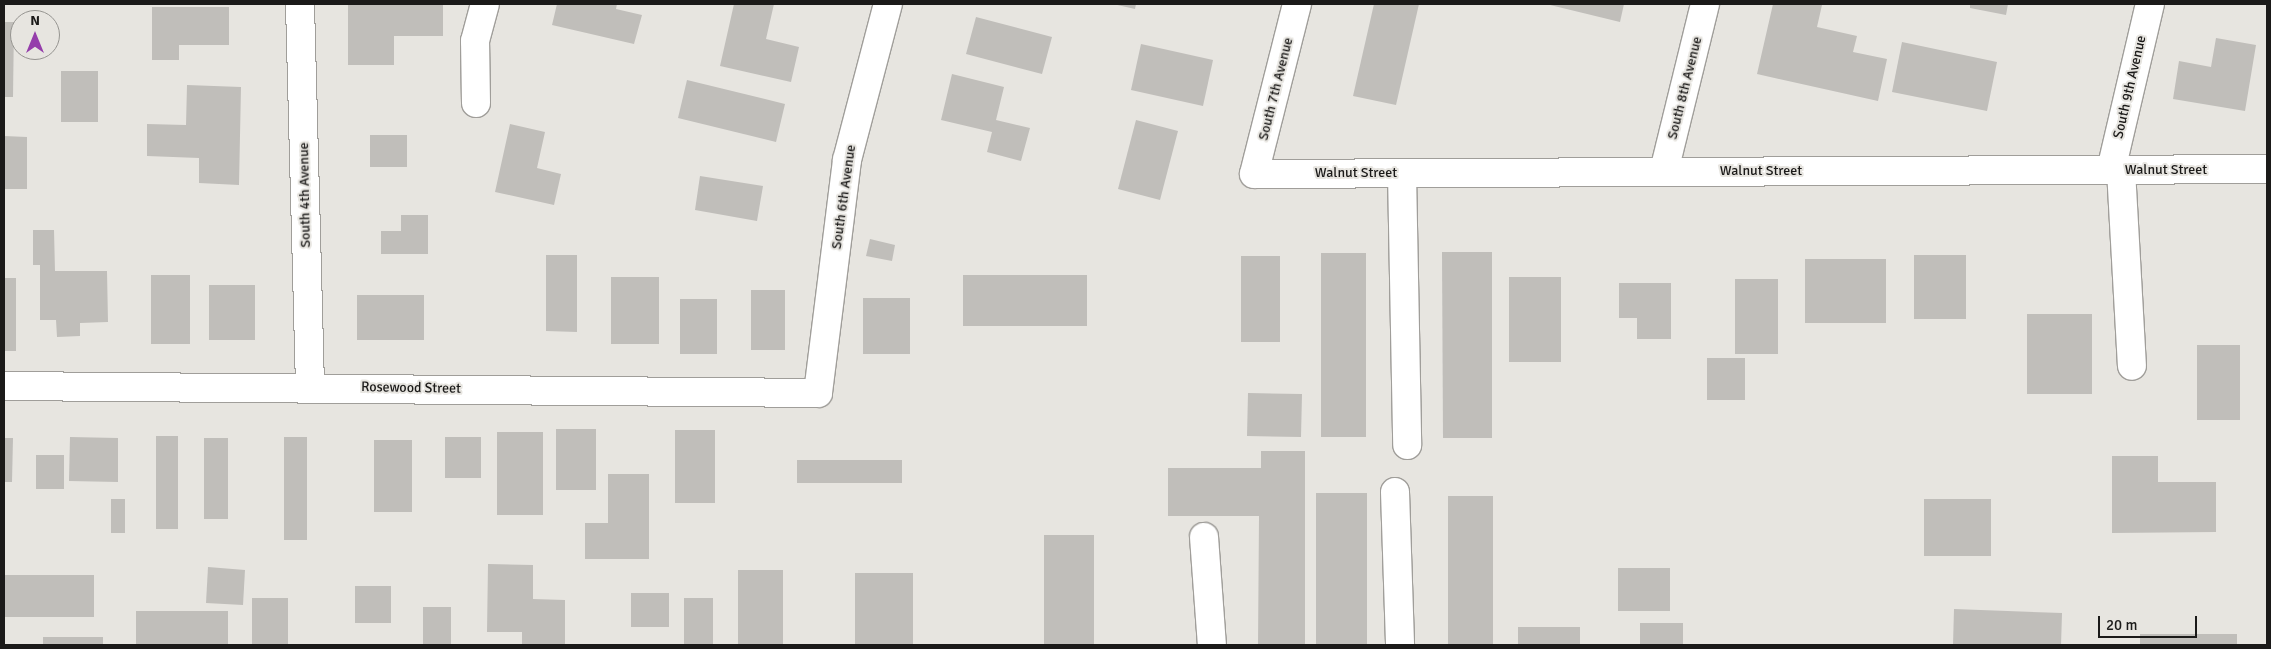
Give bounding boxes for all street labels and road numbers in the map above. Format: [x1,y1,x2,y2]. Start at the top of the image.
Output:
street label: South 9th Avenue [2110,34,2150,140]
street label: South 8th Avenue [1664,35,1706,141]
street label: South 7th Avenue [1255,36,1297,142]
street label: South 4th Avenue [296,142,314,248]
street label: South 6th Avenue [828,144,860,250]
street label: Walnut Street [2125,162,2207,178]
street label: Walnut Street [1720,163,1802,179]
street label: Walnut Street [1315,165,1397,181]
street label: Rosewood Street [361,379,461,397]

